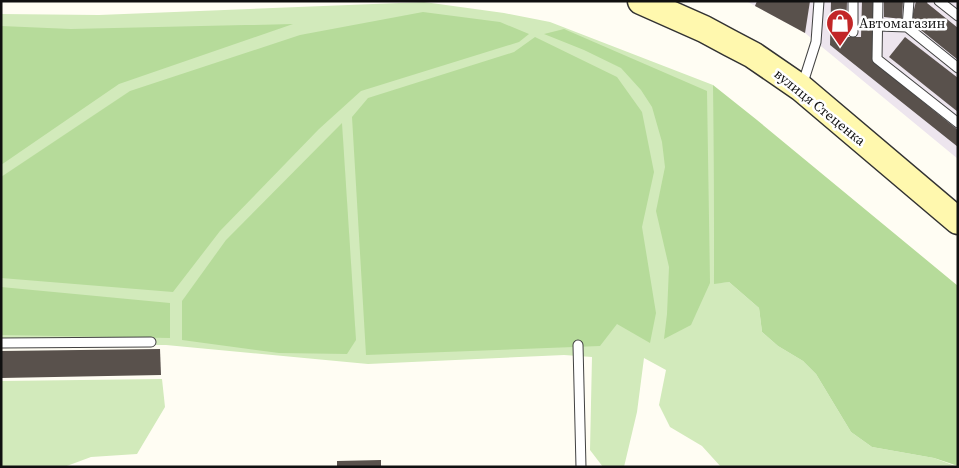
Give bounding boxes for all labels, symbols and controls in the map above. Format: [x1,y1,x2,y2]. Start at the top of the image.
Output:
shop icon: Автомагазин [825,8,855,47]
place label: Автомагазин [859,13,945,33]
street label: вулиця Стеценка [770,64,871,151]

